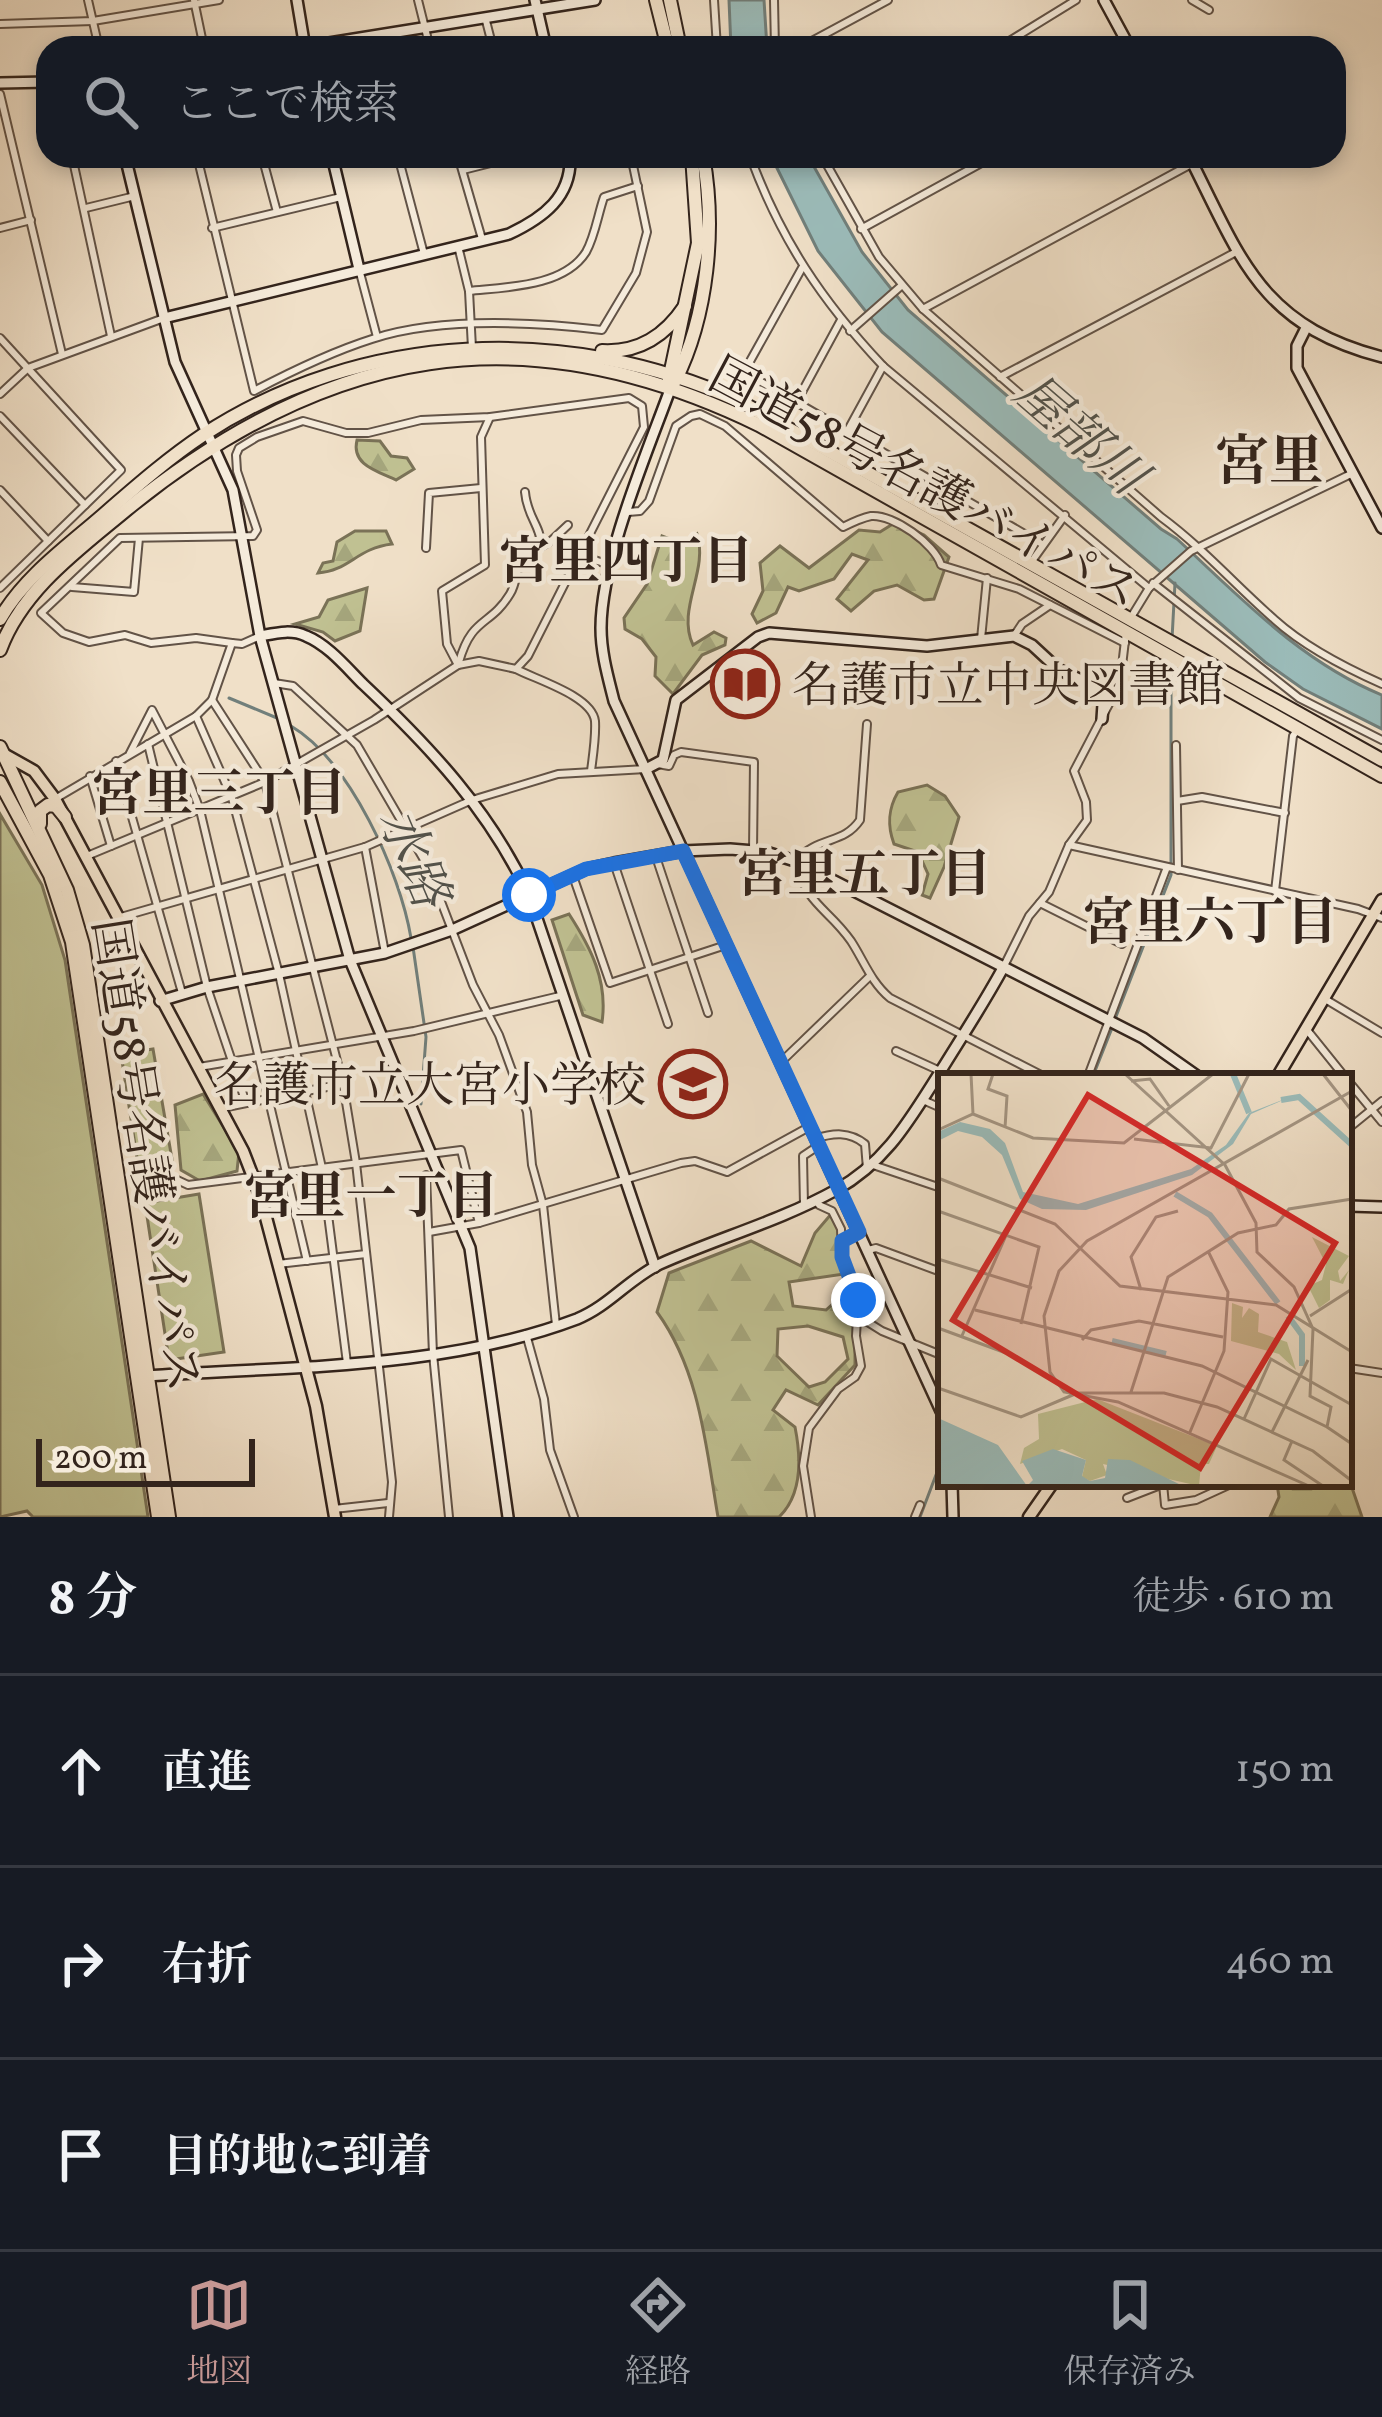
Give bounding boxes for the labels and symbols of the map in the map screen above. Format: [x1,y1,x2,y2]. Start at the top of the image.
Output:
street label: 国道58号名護バイパス [696,344,1150,628]
water label: 屋部川 [997,359,1163,517]
district label: 宮里 [1215,428,1323,503]
district label: 宮里四丁目 [498,529,754,600]
library icon: 名護市立中央図書館 [710,649,780,719]
place label: 名護市立中央図書館 [792,655,1224,722]
district label: 宮里三丁目 [91,761,347,832]
water label: 水路 [358,798,465,922]
district label: 宮里五丁目 [736,842,992,913]
route start [502,868,556,922]
district label: 宮里六丁目 [1082,890,1338,961]
street label: 国道58号名護バイパス [73,914,214,1397]
school or university icon: 名護市立大宮小学校 [658,1049,728,1119]
place label: 名護市立大宮小学校 [214,1055,646,1122]
inset map [938,1073,1352,1487]
district label: 宮里一丁目 [243,1164,499,1235]
route end [831,1273,885,1327]
scale bar [36,1433,255,1486]

